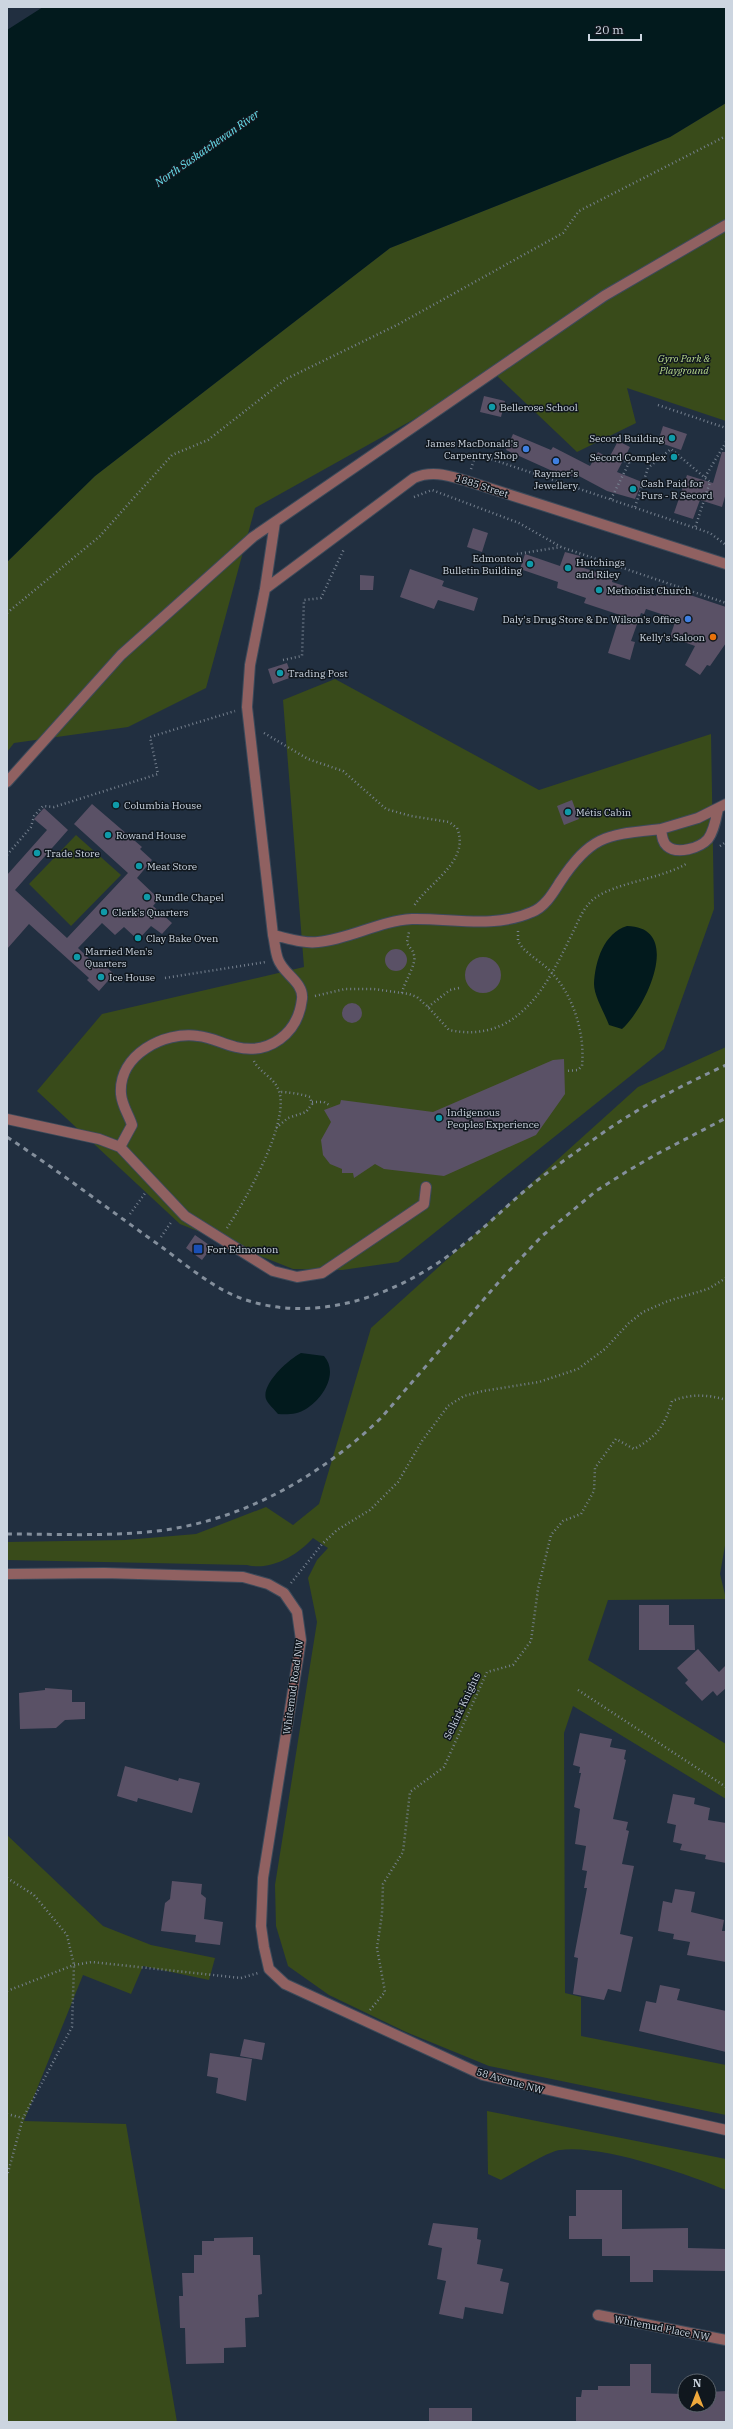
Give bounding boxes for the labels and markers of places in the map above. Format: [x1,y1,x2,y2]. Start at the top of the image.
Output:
place label: Bellerose School [500,401,578,414]
marker: Bellerose School [487,402,497,412]
place label: Secord Building [589,432,665,445]
marker: Secord Building [667,433,677,443]
place label: James MacDonald's Carpentry Shop [426,437,518,462]
marker: James MacDonald's Carpentry Shop [521,444,531,454]
place label: Secord Complex [590,451,666,464]
marker: Secord Complex [669,452,679,462]
marker: Raymer's Jewellery [551,456,561,466]
place label: Raymer's Jewellery [534,467,579,492]
place label: Cash Paid for Furs - R Secord [641,477,713,502]
marker: Cash Paid for Furs - R Secord [628,484,638,494]
place label: Edmonton Bulletin Building [442,552,523,577]
place label: Hutchings and Riley [576,556,625,581]
marker: Edmonton Bulletin Building [525,559,535,569]
marker: Hutchings and Riley [563,563,573,573]
place label: Methodist Church [607,584,691,597]
marker: Methodist Church [594,585,604,595]
place label: Daly's Drug Store & Dr. Wilson's Office [502,613,680,626]
marker: Daly's Drug Store & Dr. Wilson's Office [683,614,693,624]
place label: Kelly's Saloon [640,631,706,644]
marker: Kelly's Saloon [708,632,718,642]
place label: Trading Post [288,667,348,680]
marker: Trading Post [275,668,285,678]
place label: Columbia House [124,799,202,812]
marker: Columbia House [111,800,121,810]
place label: Métis Cabin [576,806,632,819]
marker: Métis Cabin [563,807,573,817]
place label: Rowand House [116,829,186,842]
marker: Rowand House [103,830,113,840]
place label: Trade Store [45,847,100,860]
marker: Trade Store [32,848,42,858]
place label: Meat Store [147,860,197,873]
marker: Meat Store [134,861,144,871]
place label: Rundle Chapel [155,891,224,904]
marker: Rundle Chapel [142,892,152,902]
place label: Clerk's Quarters [112,906,188,919]
marker: Clerk's Quarters [99,907,109,917]
place label: Clay Bake Oven [146,932,219,945]
marker: Clay Bake Oven [133,933,143,943]
place label: Married Men's Quarters [85,945,153,970]
marker: Married Men's Quarters [72,952,82,962]
place label: Ice House [109,971,155,984]
marker: Ice House [96,972,106,982]
place label: Indigenous Peoples Experience [447,1106,539,1131]
marker: Indigenous Peoples Experience [434,1113,444,1123]
marker: Fort Edmonton [192,1243,204,1255]
place label: Fort Edmonton [207,1243,279,1256]

